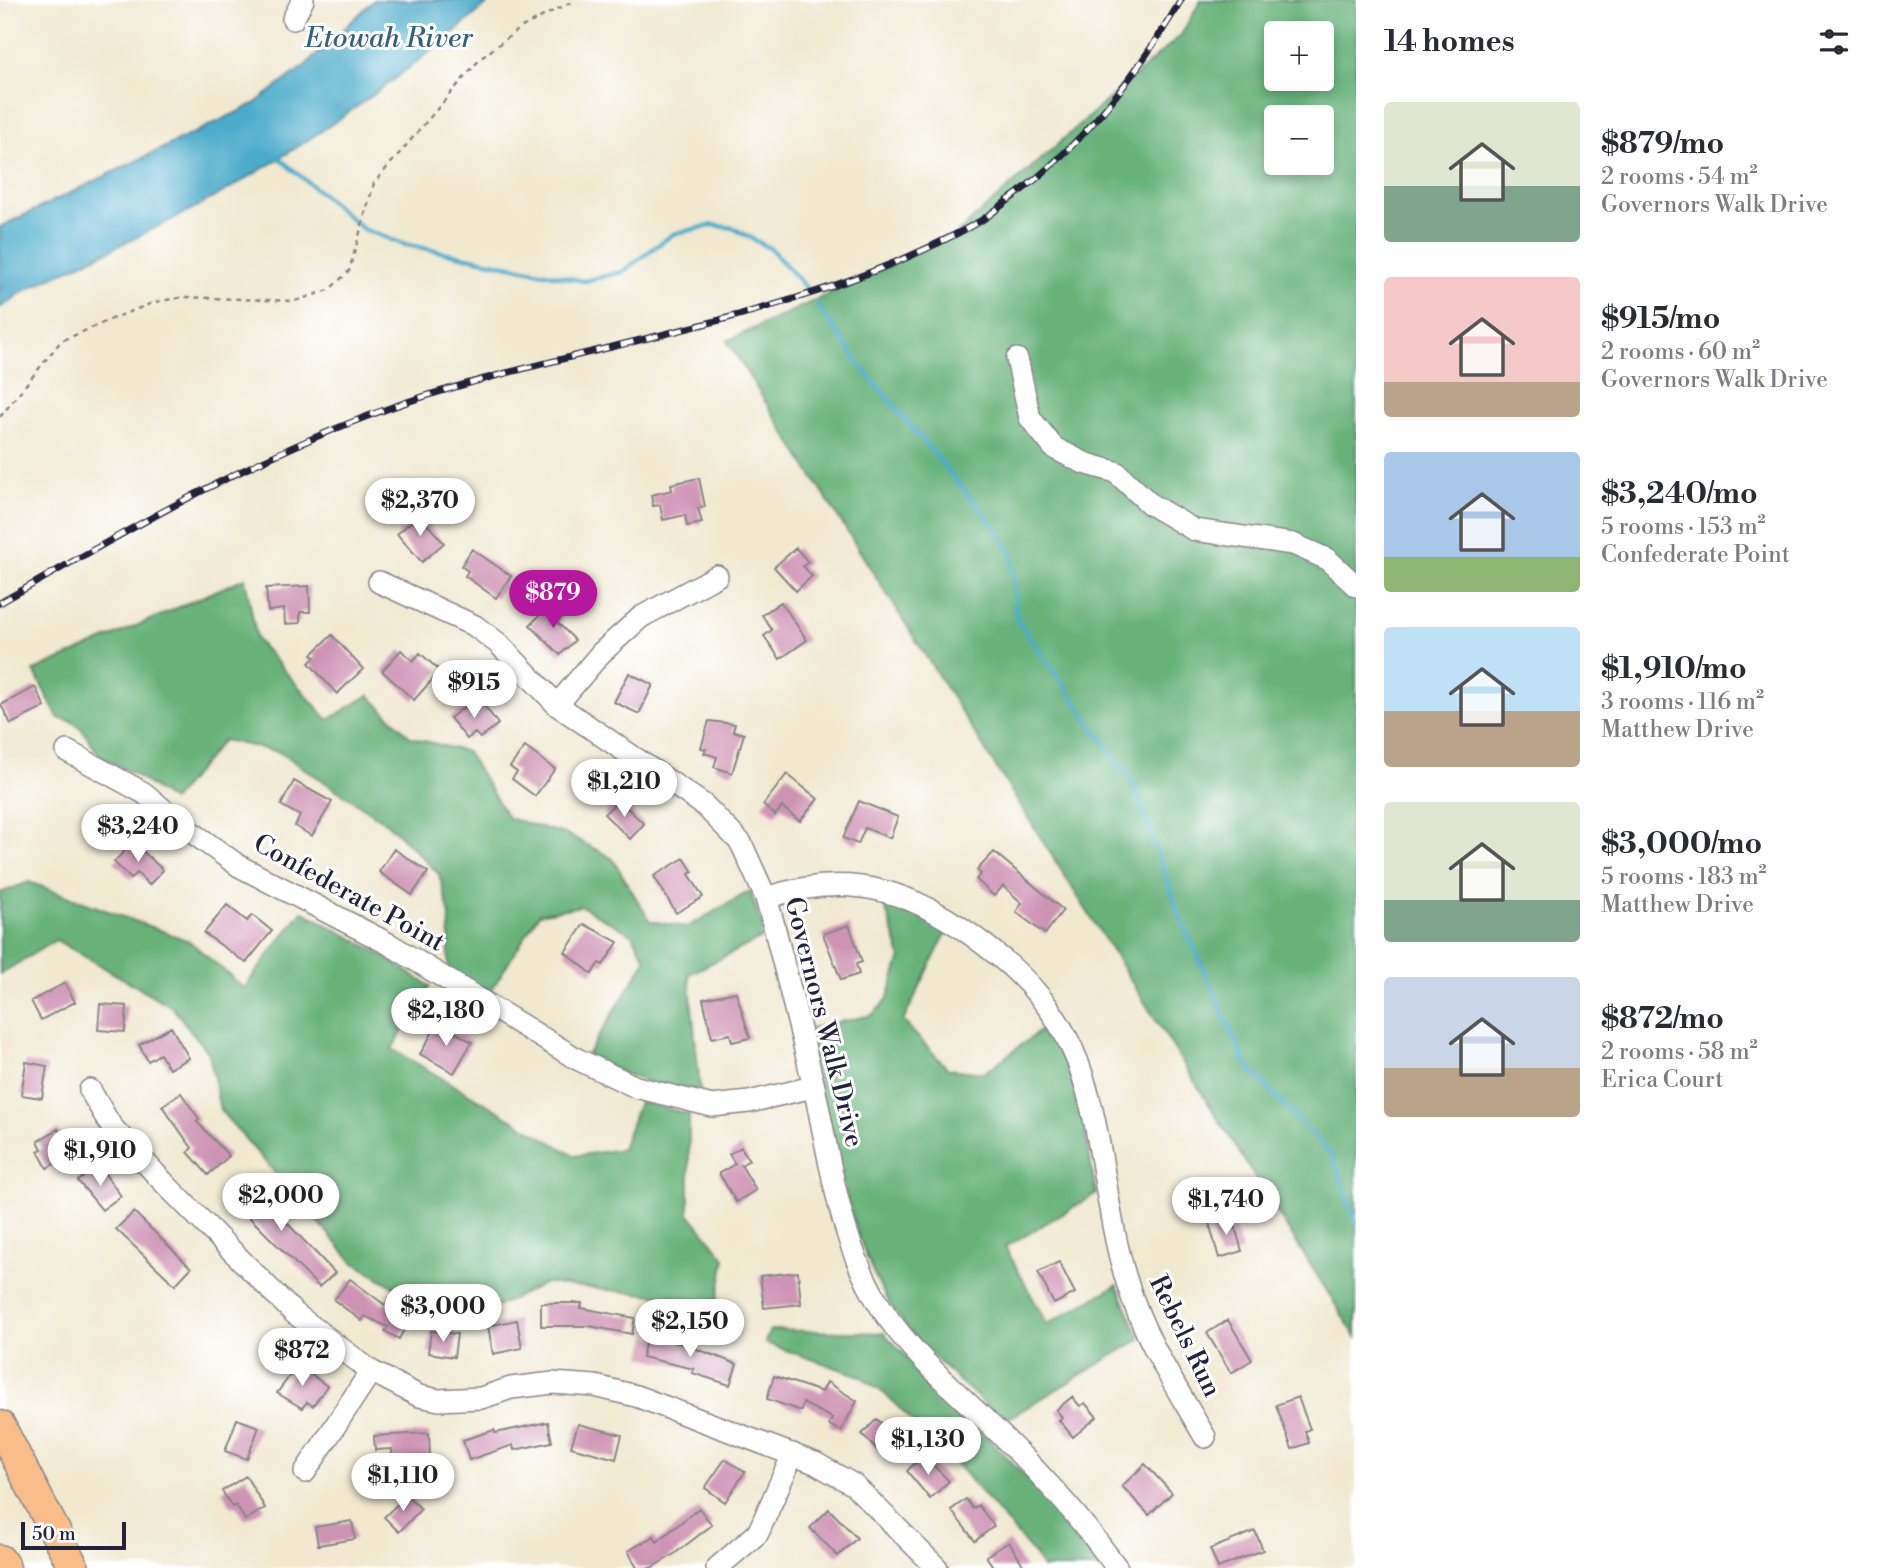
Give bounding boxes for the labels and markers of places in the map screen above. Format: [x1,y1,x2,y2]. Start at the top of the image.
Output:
pin: $2,370 [363,478,477,538]
pin: $879 [512,570,594,630]
pin: $915 [433,660,515,720]
pin: $1,210 [567,760,681,819]
pin: $3,240 [81,804,195,864]
pin: $2,180 [389,988,503,1048]
pin: $1,910 [43,1128,157,1188]
pin: $2,000 [224,1174,338,1233]
pin: $1,740 [1169,1178,1283,1237]
pin: $3,000 [386,1284,500,1344]
pin: $2,150 [633,1300,747,1359]
pin: $872 [261,1328,343,1388]
pin: $1,130 [871,1418,985,1477]
pin: $1,110 [346,1454,460,1513]

